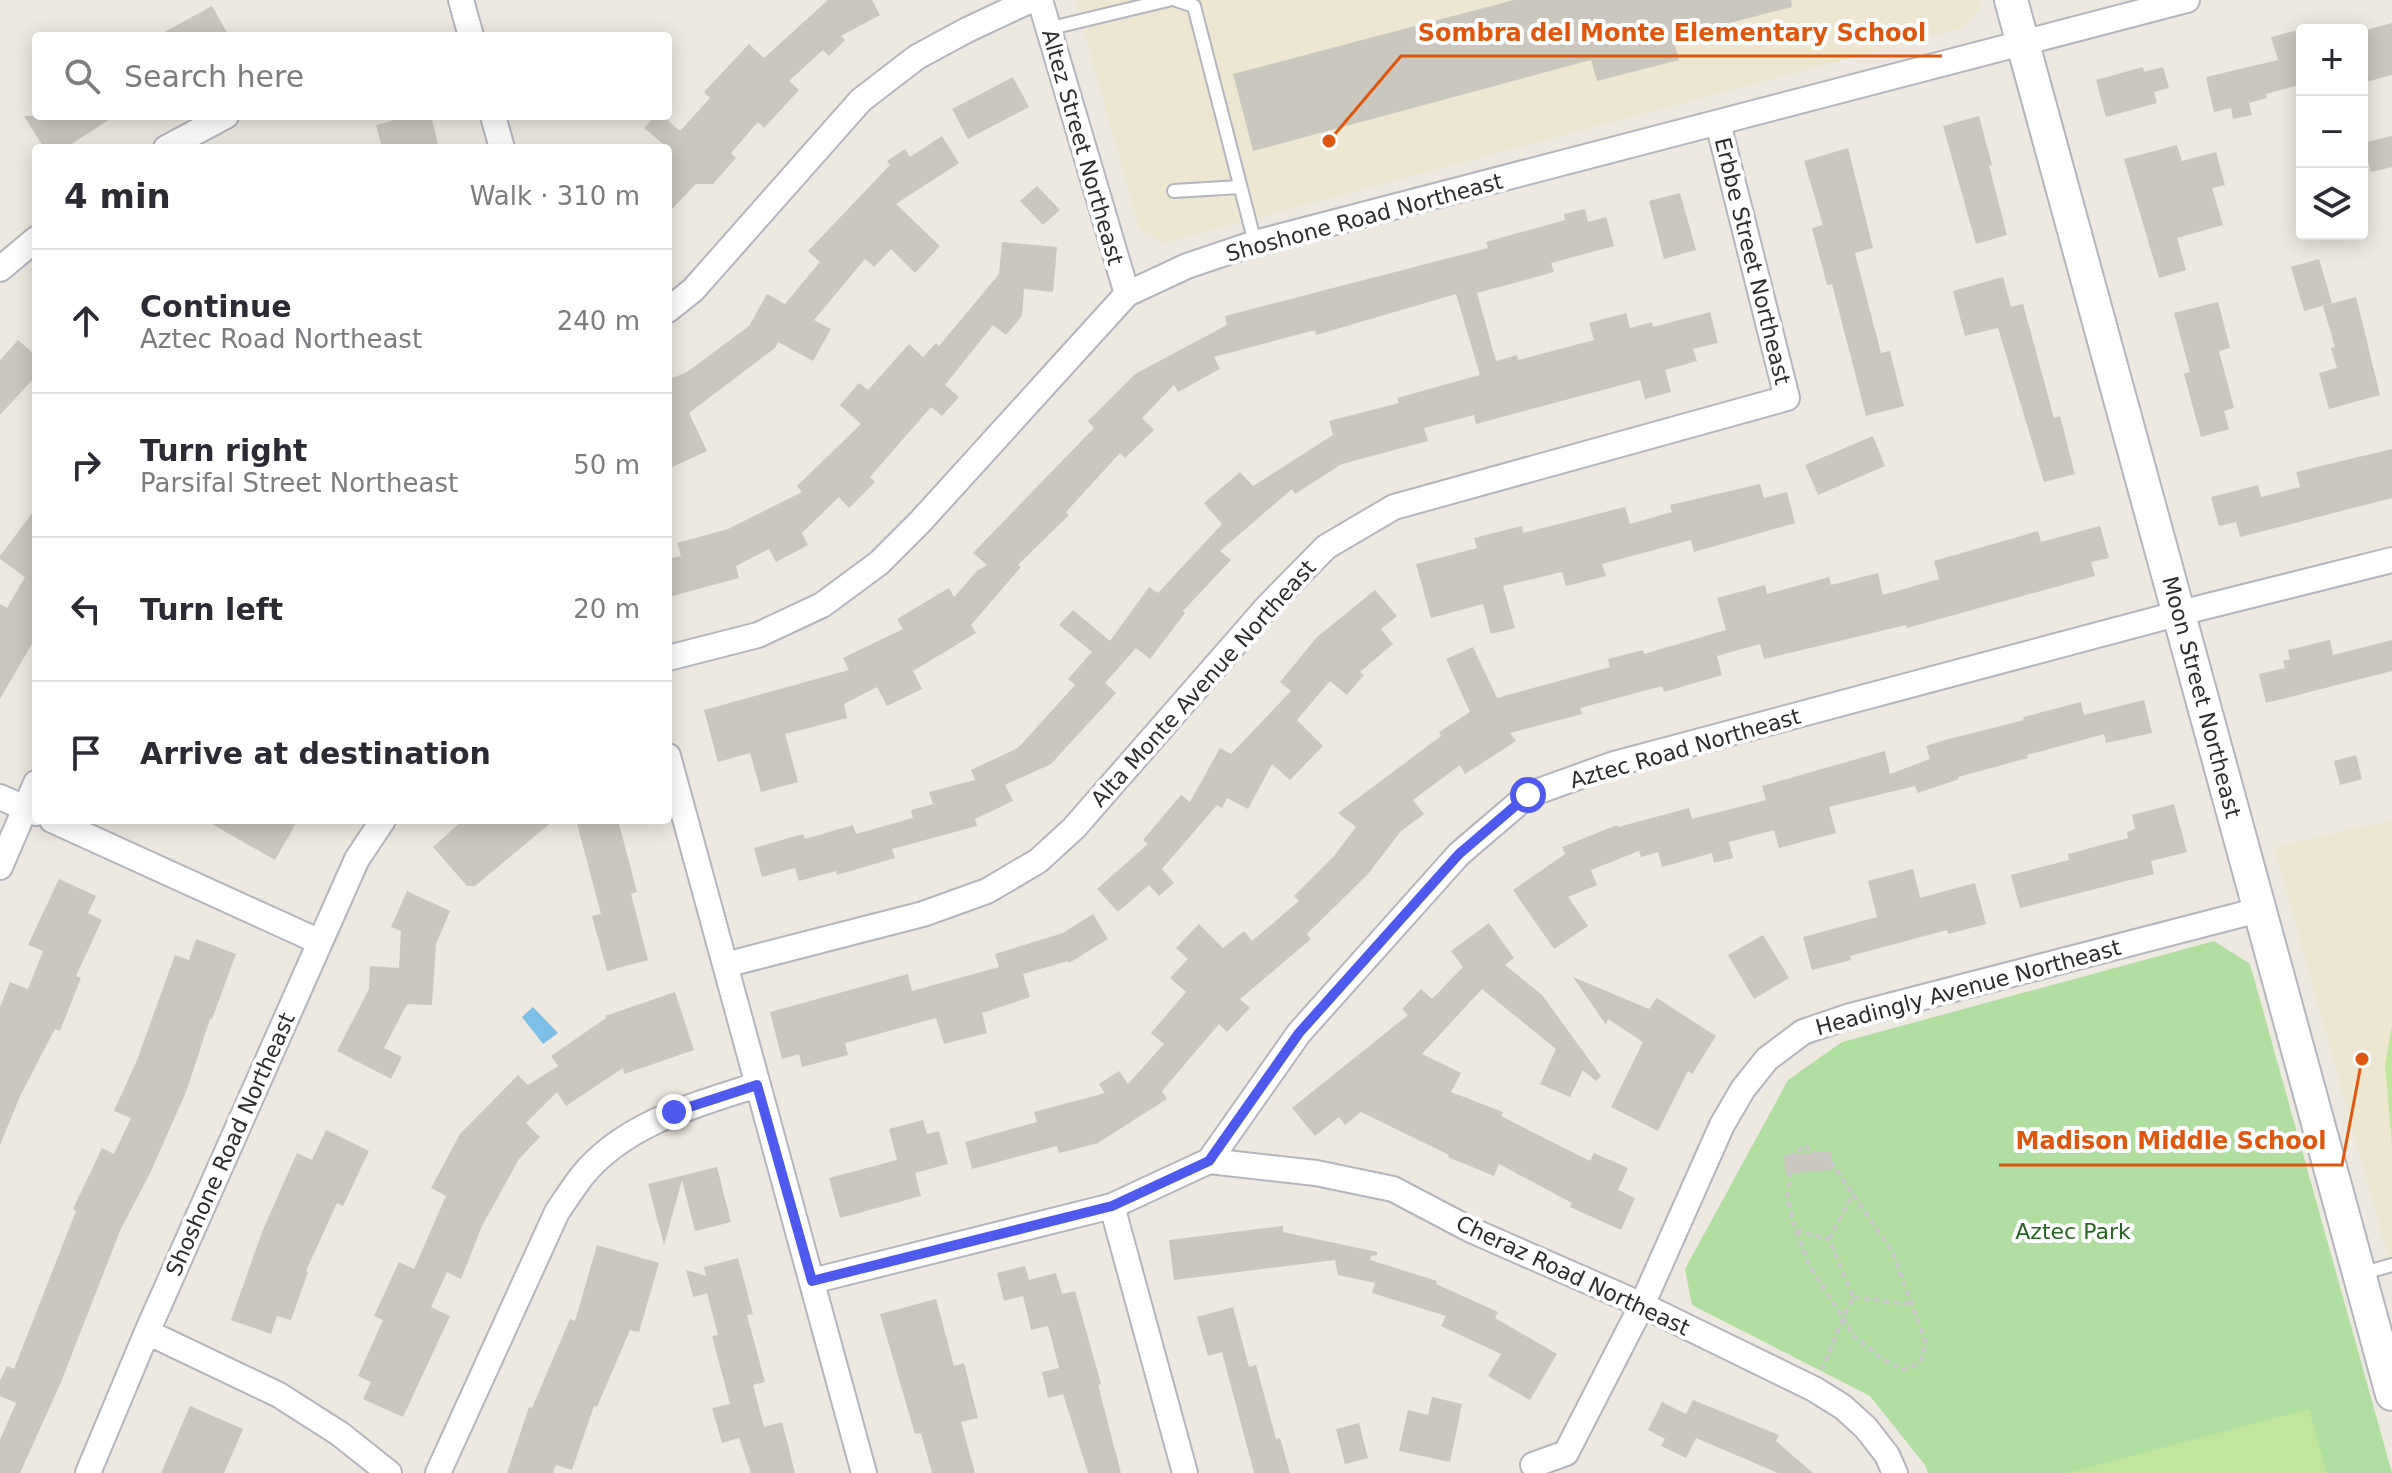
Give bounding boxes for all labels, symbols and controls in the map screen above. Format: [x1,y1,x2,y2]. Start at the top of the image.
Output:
callout: Sombra del Monte Elementary School [1401,8,1942,56]
text: Sombra del Monte Elementary School [1418,19,1926,47]
map controls [2296,24,2368,240]
button: + [2296,24,2368,96]
street label: Altez Street Northeast [1037,26,1128,268]
search box [32,32,672,120]
icon: search [60,54,104,98]
text: Search here [124,59,304,94]
button: − [2296,96,2368,168]
street label: Erbbe Street Northeast [1710,135,1795,388]
street label: Shoshone Road Northeast [1223,168,1506,267]
button: layers [2296,168,2368,240]
text: 4 min [64,176,171,216]
text: Walk · 310 m [470,181,640,211]
text: Continue [140,289,292,324]
icon: ahead [64,299,108,343]
text: 240 m [557,306,640,336]
text: Aztec Road Northeast [140,324,422,354]
text: Turn right [140,433,307,468]
icon: right [64,443,108,487]
text: 50 m [573,450,640,480]
text: Parsifal Street Northeast [140,468,458,498]
street label: Alta Monte Avenue Northeast [1086,555,1321,812]
street label: Moon Street Northeast [2157,573,2246,821]
icon: left [64,587,108,631]
text: Turn left [140,592,283,627]
text: 20 m [573,594,640,624]
street label: Aztec Road Northeast [1567,703,1804,793]
icon: arrive [64,731,108,775]
text: Arrive at destination [140,736,491,771]
route start [1510,777,1546,813]
street label: Headingly Avenue Northeast [1813,935,2124,1040]
street label: Shoshone Road Northeast [161,1008,300,1280]
route end [656,1094,692,1130]
callout: Madison Middle School [1999,1117,2342,1165]
text: Madison Middle School [2016,1127,2326,1155]
street label: Cheraz Road Northeast [1452,1210,1694,1341]
park label: Aztec Park [2015,1219,2131,1244]

